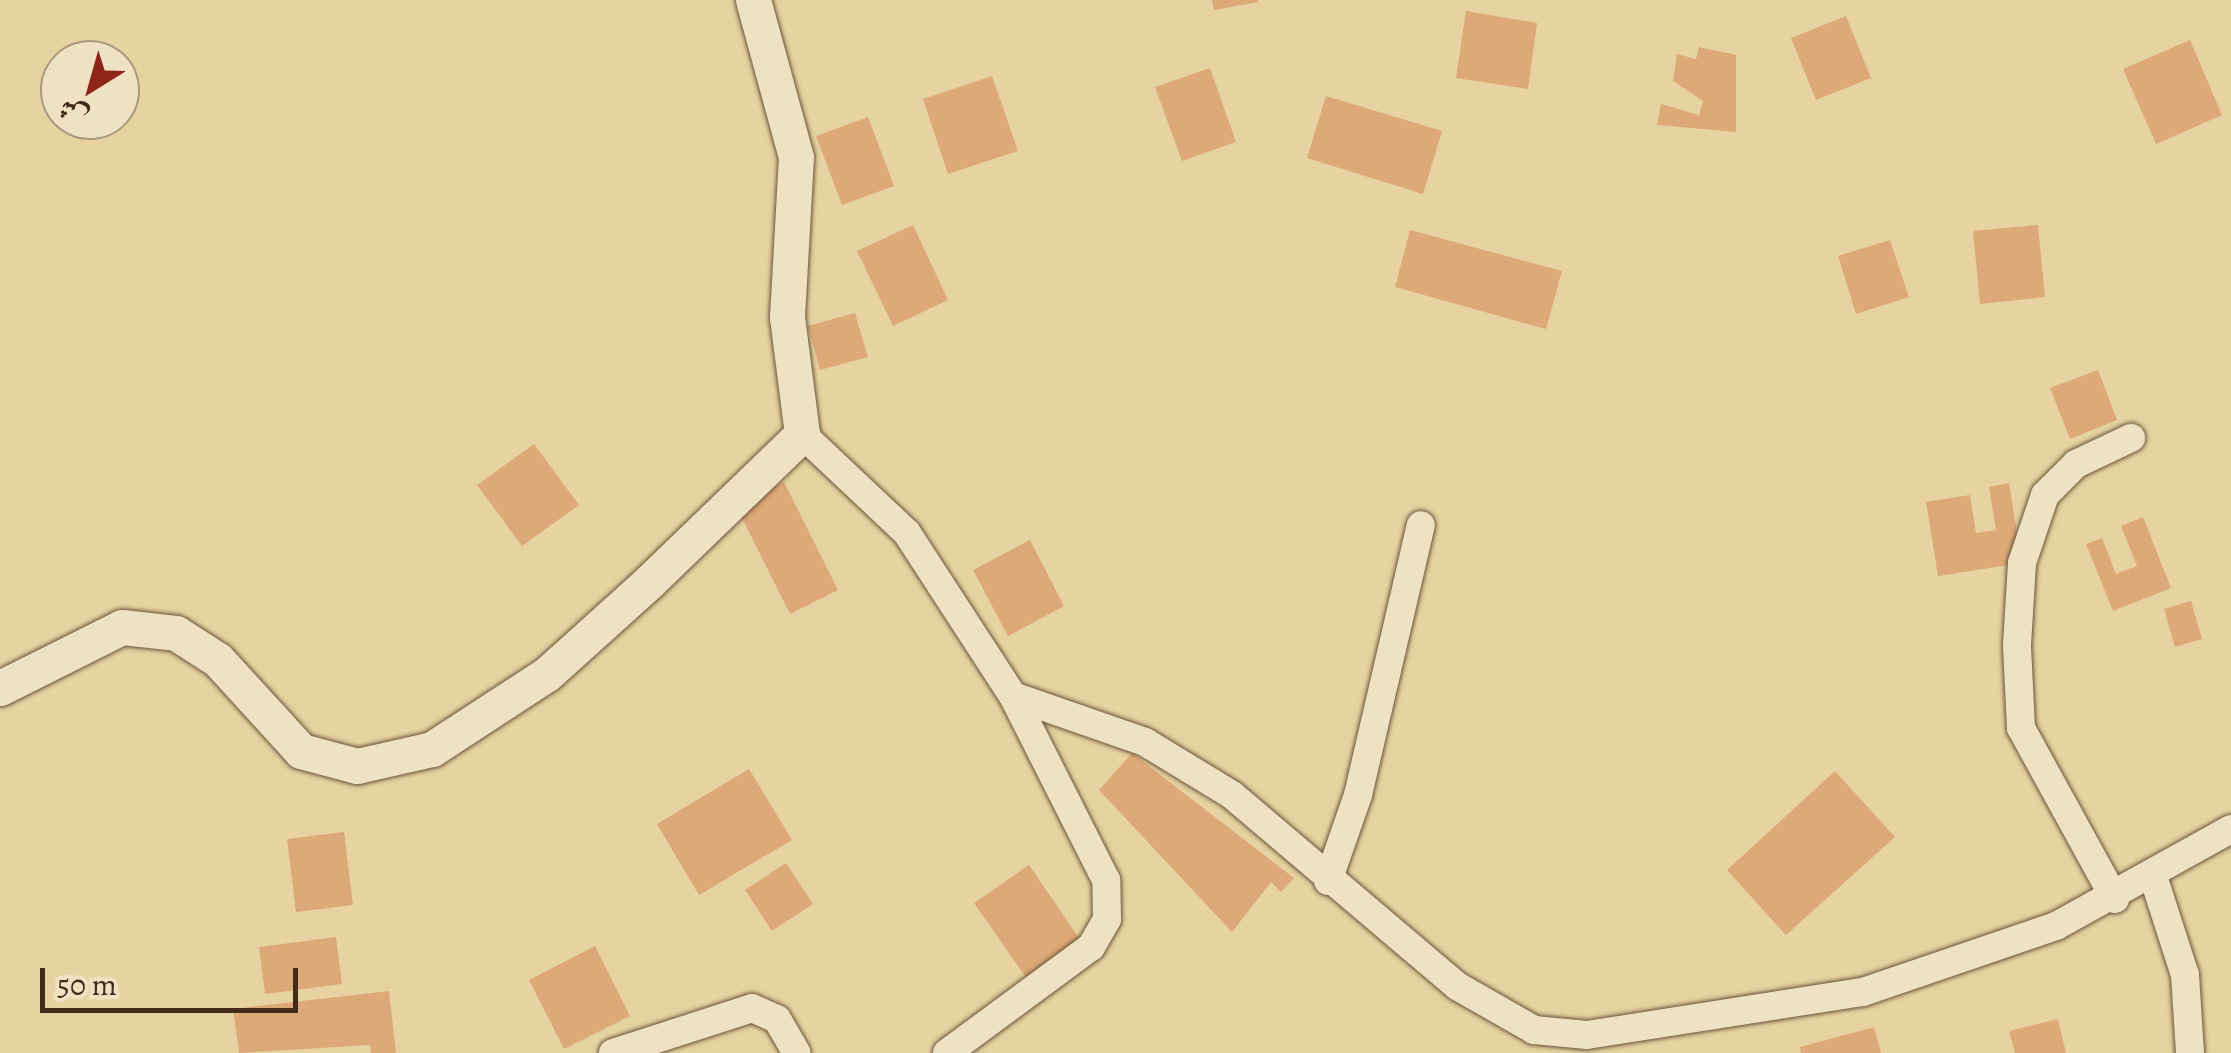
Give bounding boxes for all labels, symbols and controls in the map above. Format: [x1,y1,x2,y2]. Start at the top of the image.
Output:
north arrow [40,40,140,140]
text: ش [51,89,96,136]
scale bar [45,948,302,1010]
text: 50 m [57,965,117,1005]

